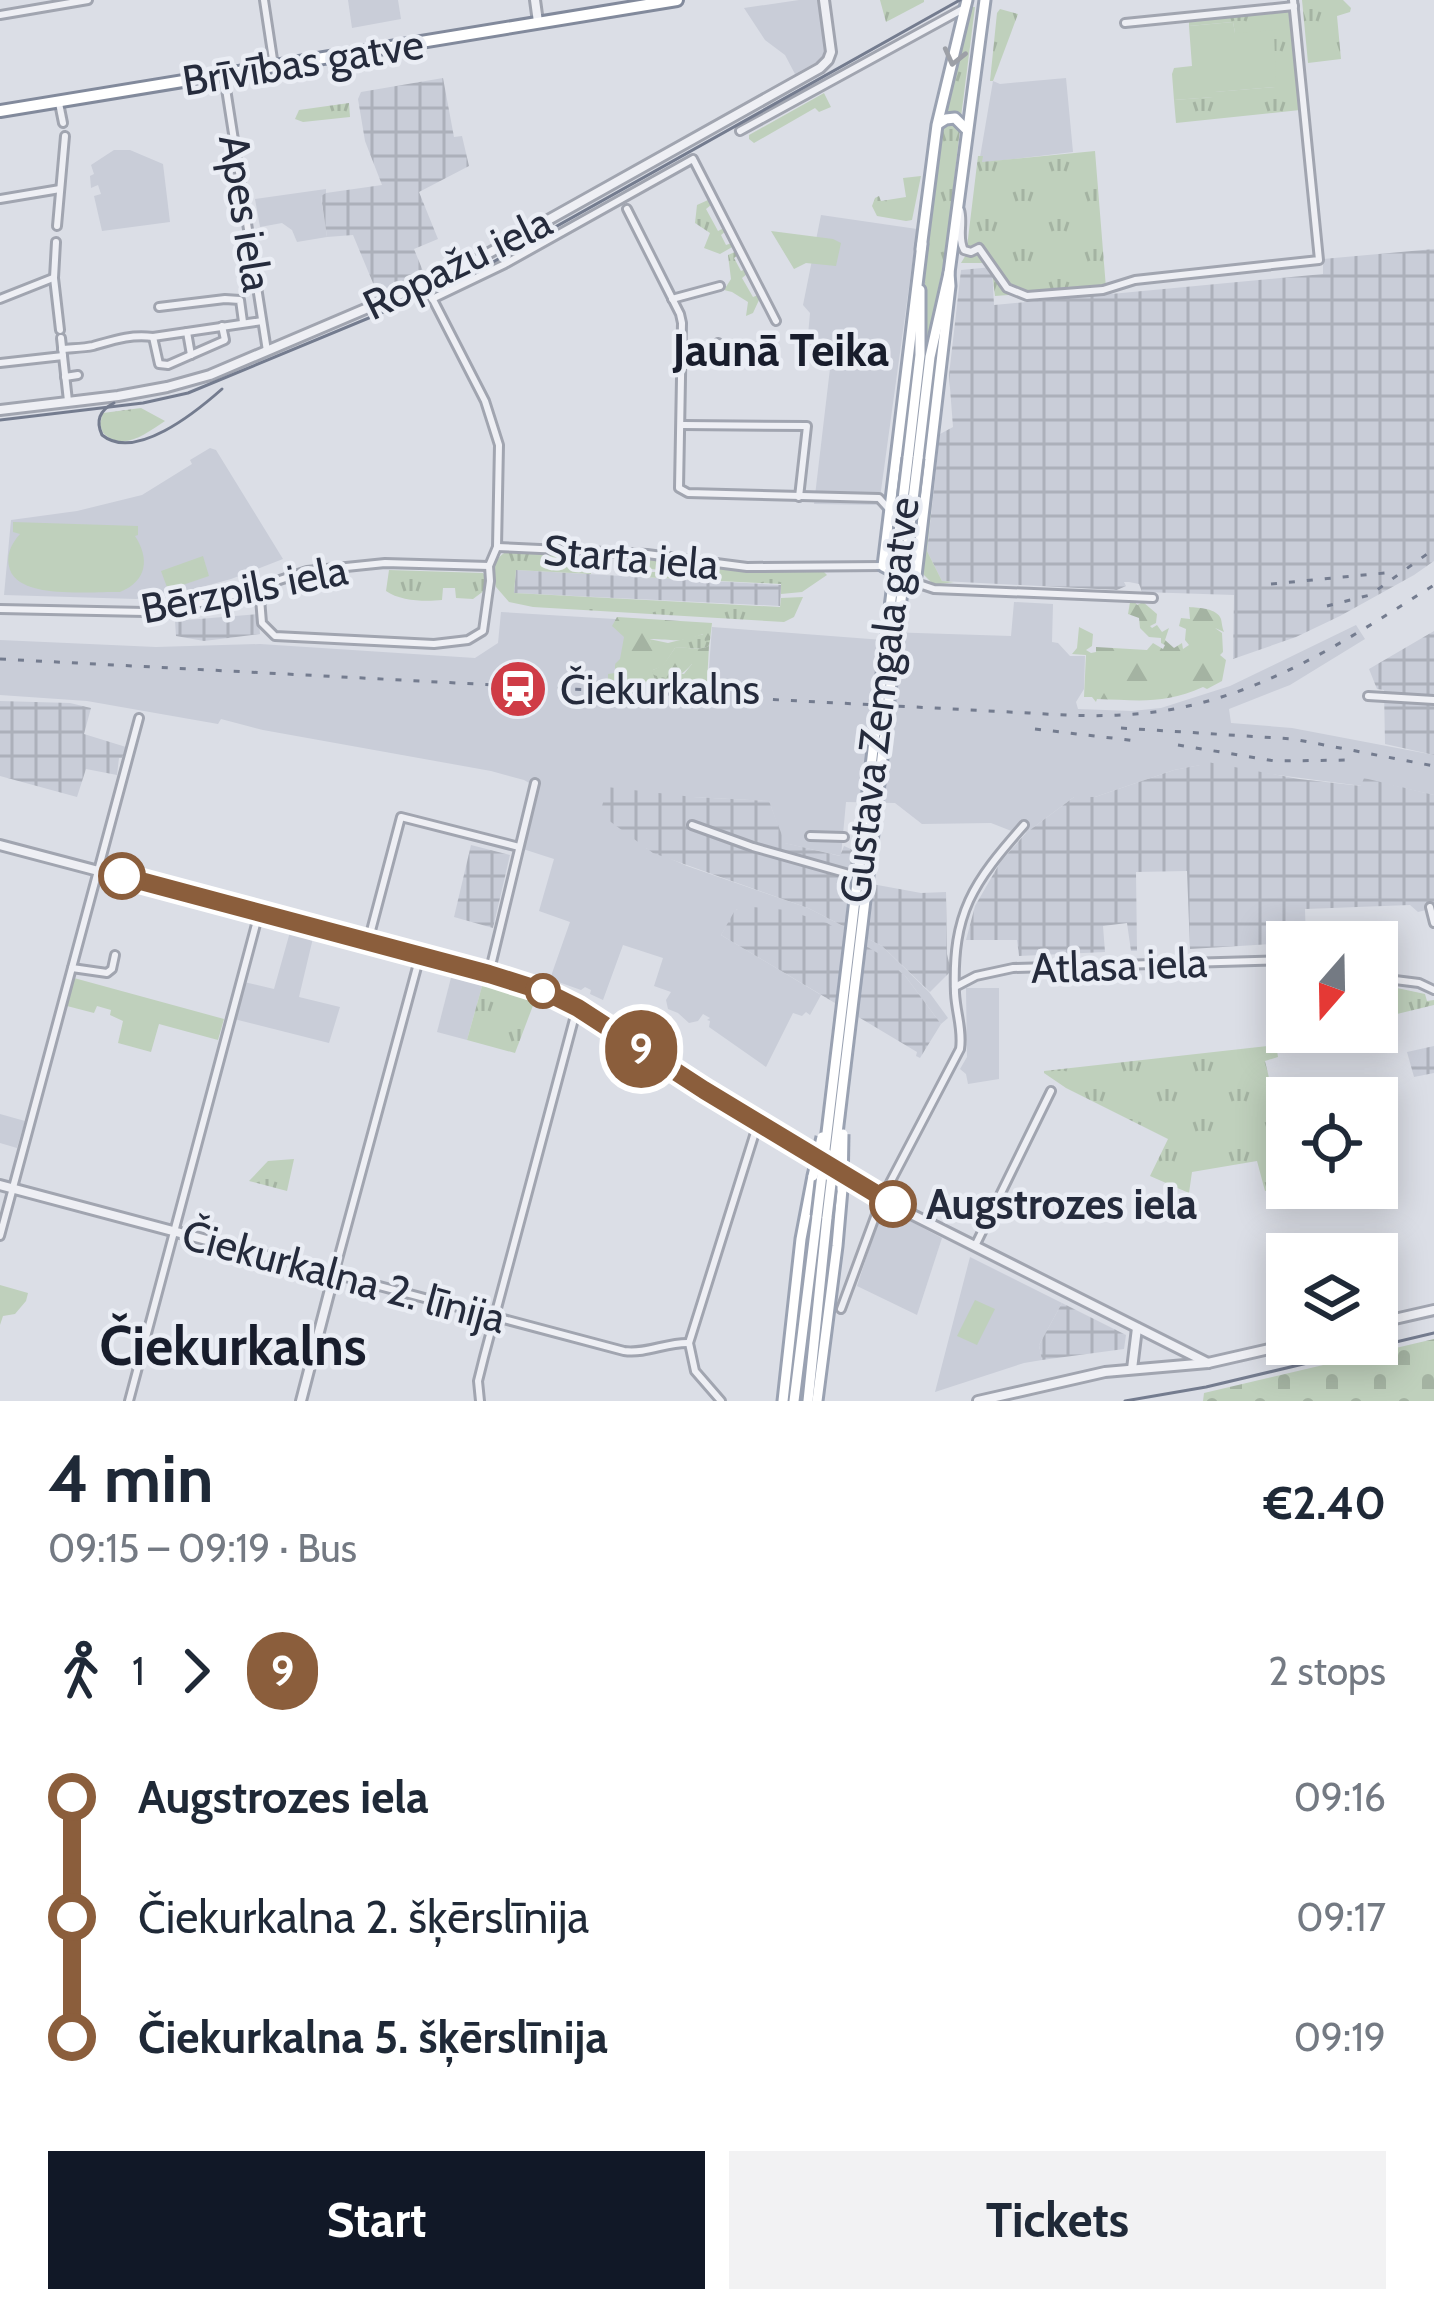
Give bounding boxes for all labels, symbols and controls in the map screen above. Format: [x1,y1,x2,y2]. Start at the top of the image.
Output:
street label: Brīvības gatve [179,17,427,107]
one-way arrow [943,47,968,67]
street label: Apes iela [208,131,284,295]
street label: Ropažu iela [354,195,560,331]
district label: Jaunā Teika [672,323,889,377]
street label: Gustava Zemgala gatve [828,494,930,906]
street label: Starta iela [541,523,721,591]
street label: Bērzpils iela [136,544,352,634]
station icon: Čiekurkalns [487,658,549,720]
place label: Čiekurkalns [560,663,760,715]
unlabelled marker [100,854,144,898]
north arrow [1266,921,1398,1053]
map controls [1266,921,1398,1365]
street label: Atlasa iela [1030,936,1208,994]
unlabelled marker [527,975,559,1007]
line badge: 9 [602,1010,680,1088]
text: 9 [629,1023,653,1075]
button: locate [1266,1077,1398,1209]
place label: Augstrozes iela [926,1178,1197,1230]
marker: Augstrozes iela [871,1182,915,1226]
street label: Čiekurkalna 2. līnija [177,1208,511,1344]
button: layers [1266,1233,1398,1365]
district label: Čiekurkalns [99,1312,367,1379]
text: 4 min [48,1438,213,1519]
text: €2.40 [1264,1476,1386,1530]
text: 09:15 – 09:19 · Bus [48,1524,357,1572]
icon: walk [48,1638,114,1704]
icon: forward [163,1638,229,1704]
text: 9 [271,1645,294,1697]
text: 1 [132,1647,145,1695]
text: 2 stops [1268,1647,1386,1695]
text: Augstrozes iela [138,1770,429,1824]
text: 09:16 [1294,1773,1386,1821]
text: Čiekurkalna 2. šķērslīnija [138,1890,589,1944]
text: 09:17 [1296,1893,1386,1941]
text: Čiekurkalna 5. šķērslīnija [138,2010,608,2064]
text: 09:19 [1294,2013,1386,2061]
button: Start [48,2151,705,2289]
button: Tickets [729,2151,1386,2289]

